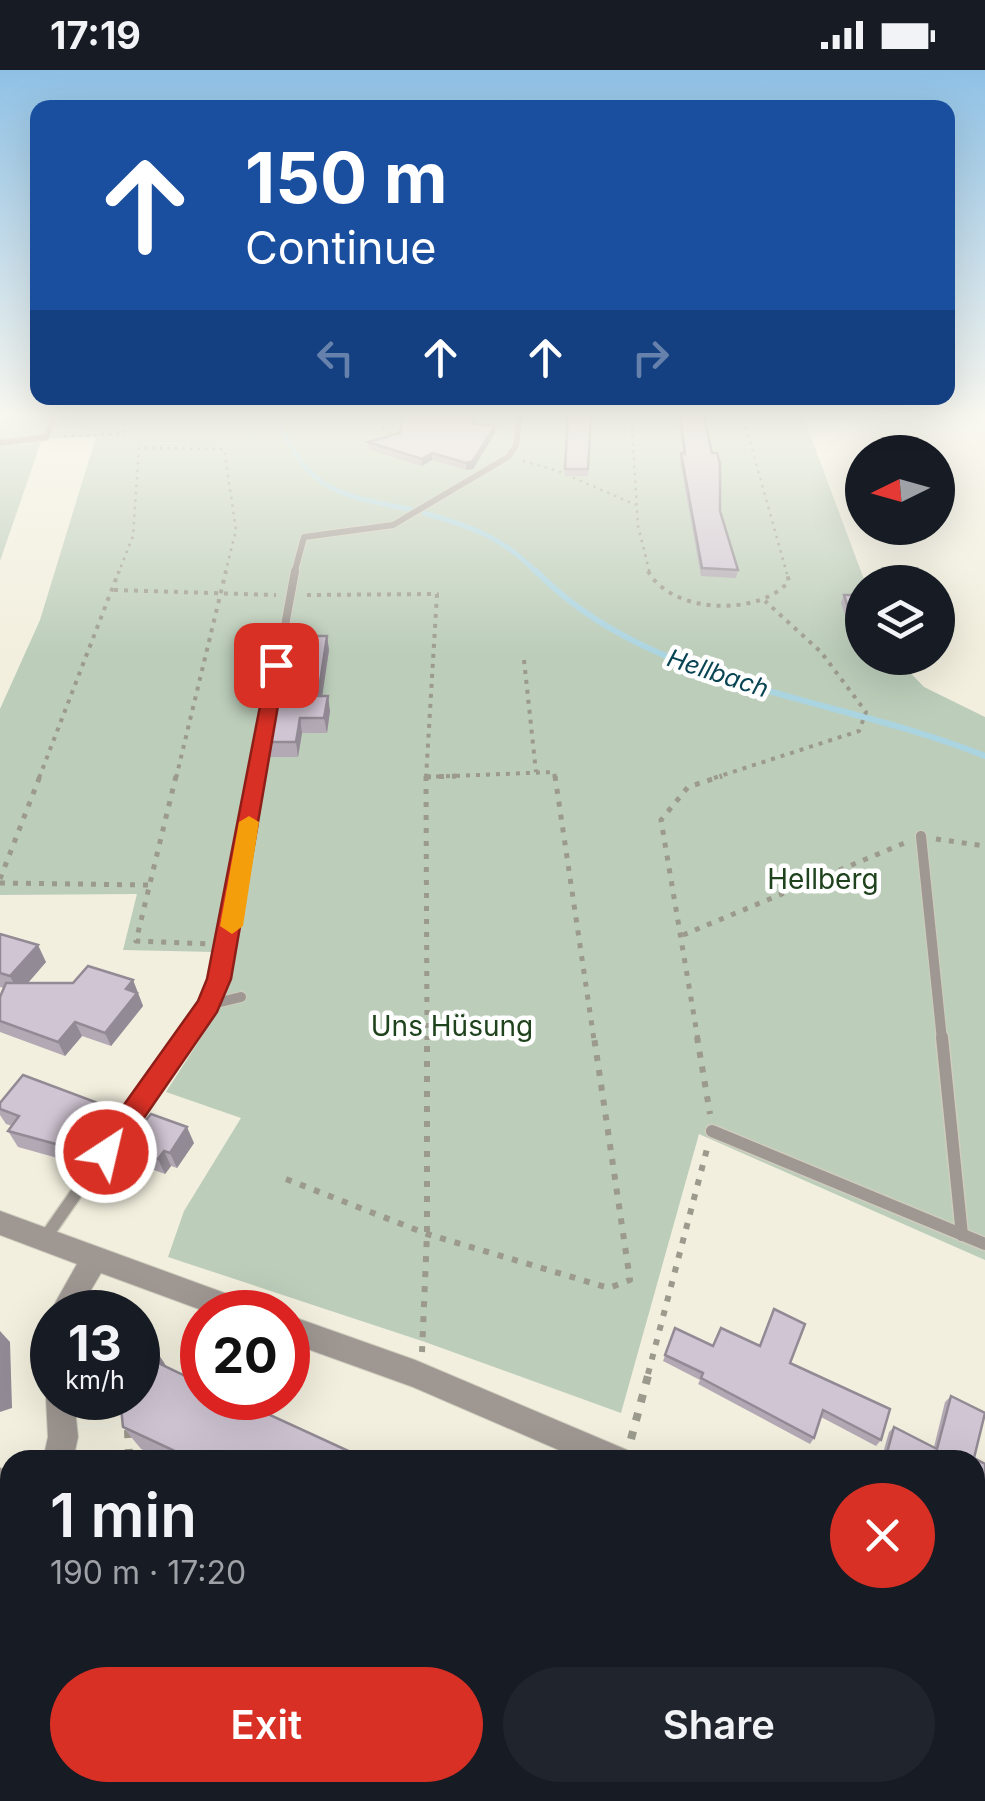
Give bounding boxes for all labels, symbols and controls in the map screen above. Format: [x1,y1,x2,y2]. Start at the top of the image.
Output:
text: 17:19 [50,12,141,58]
text: 150 m [245,135,448,220]
icon: ahead [80,140,210,270]
text: Continue [245,220,437,275]
icon: left [308,330,363,385]
icon: ahead [413,330,468,385]
icon: ahead [518,330,573,385]
icon: right [623,330,678,385]
north arrow [845,435,955,545]
map controls [845,435,955,675]
button: layers [845,565,955,675]
pin [234,623,319,708]
icon: arrive [249,638,304,693]
water label: Hellbach [664,643,772,703]
park label: Hellberg [767,862,879,896]
park label: Uns Hüsung [371,1009,533,1043]
position arrow [54,1100,158,1204]
speed limit sign: 20 [180,1290,310,1420]
text: 13 [68,1313,122,1373]
text: km/h [65,1365,125,1395]
text: 1 min [50,1479,197,1551]
button: close [830,1483,935,1588]
text: 190 m · 17:20 [50,1553,246,1592]
button: Exit [50,1667,483,1782]
button: Share [503,1667,935,1782]

